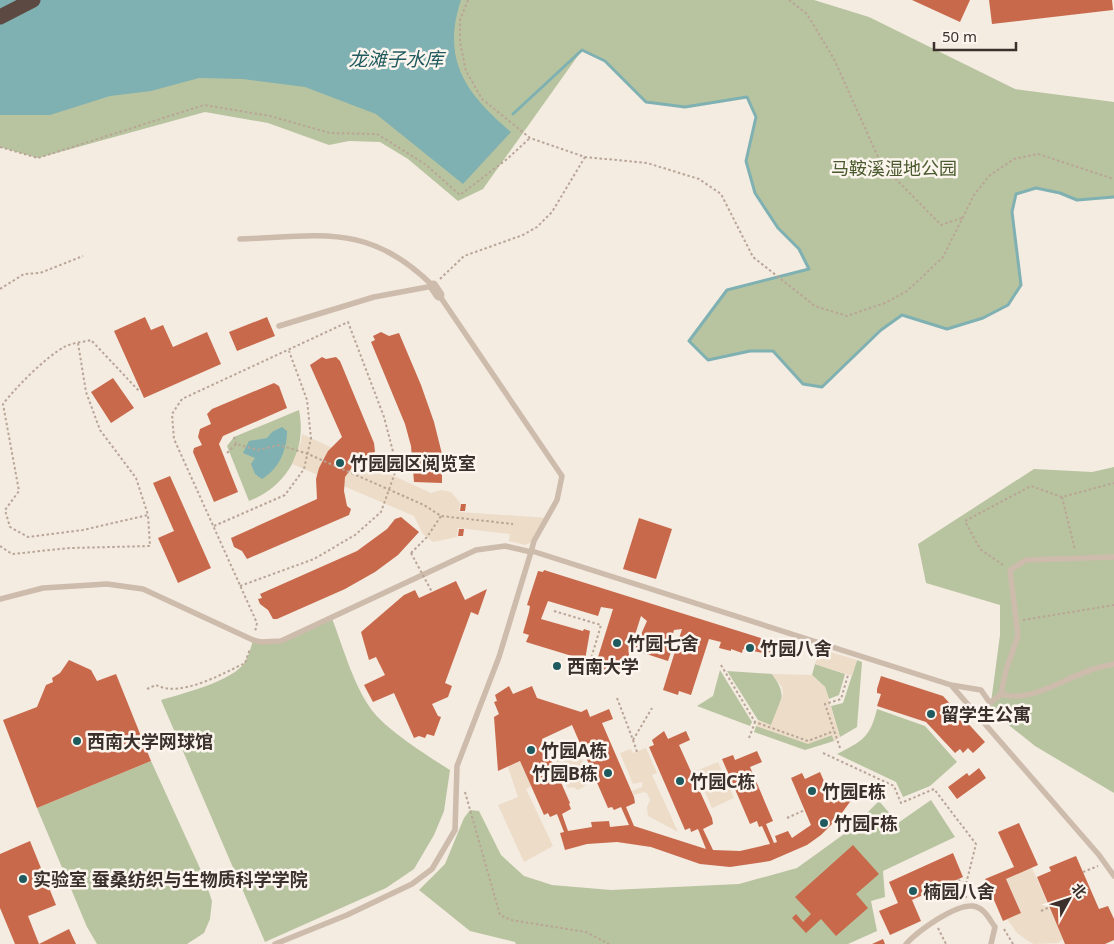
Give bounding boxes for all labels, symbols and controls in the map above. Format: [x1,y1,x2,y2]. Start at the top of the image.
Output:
scale bar [934,20,1016,52]
text: 50 m [942,26,977,46]
water label: 龙滩子水库 [348,46,446,72]
park label: 马鞍溪湿地公园 [831,156,957,180]
place label: 竹园园区阅览室 [350,451,476,475]
marker: 竹园园区阅览室 [334,457,346,469]
place label: 竹园七舍 [627,631,699,655]
place label: 竹园八舍 [760,636,832,660]
marker: 竹园七舍 [611,637,623,649]
marker: 竹园八舍 [744,642,756,654]
place label: 西南大学 [567,654,639,678]
marker: 西南大学 [551,660,563,672]
place label: 留学生公寓 [941,702,1031,726]
marker: 留学生公寓 [925,708,937,720]
place label: 西南大学网球馆 [87,729,213,753]
marker: 西南大学网球馆 [71,735,83,747]
place label: 竹园A栋 [541,738,607,762]
marker: 竹园A栋 [525,744,537,756]
place label: 竹园B栋 [532,761,598,785]
marker: 竹园B栋 [602,767,614,779]
place label: 竹园C栋 [690,769,756,793]
marker: 竹园C栋 [674,775,686,787]
place label: 竹园E栋 [822,779,886,803]
marker: 竹园E栋 [806,785,818,797]
place label: 竹园F栋 [834,811,898,835]
marker: 竹园F栋 [818,817,830,829]
place label: 实验室 蚕桑纺织与生物质科学学院 [33,867,308,891]
marker: 实验室 蚕桑纺织与生物质科学学院 [17,873,29,885]
north arrow [1044,874,1094,924]
place label: 楠园八舍 [923,879,995,903]
text: 北 [1068,879,1091,902]
marker: 楠园八舍 [907,885,919,897]

